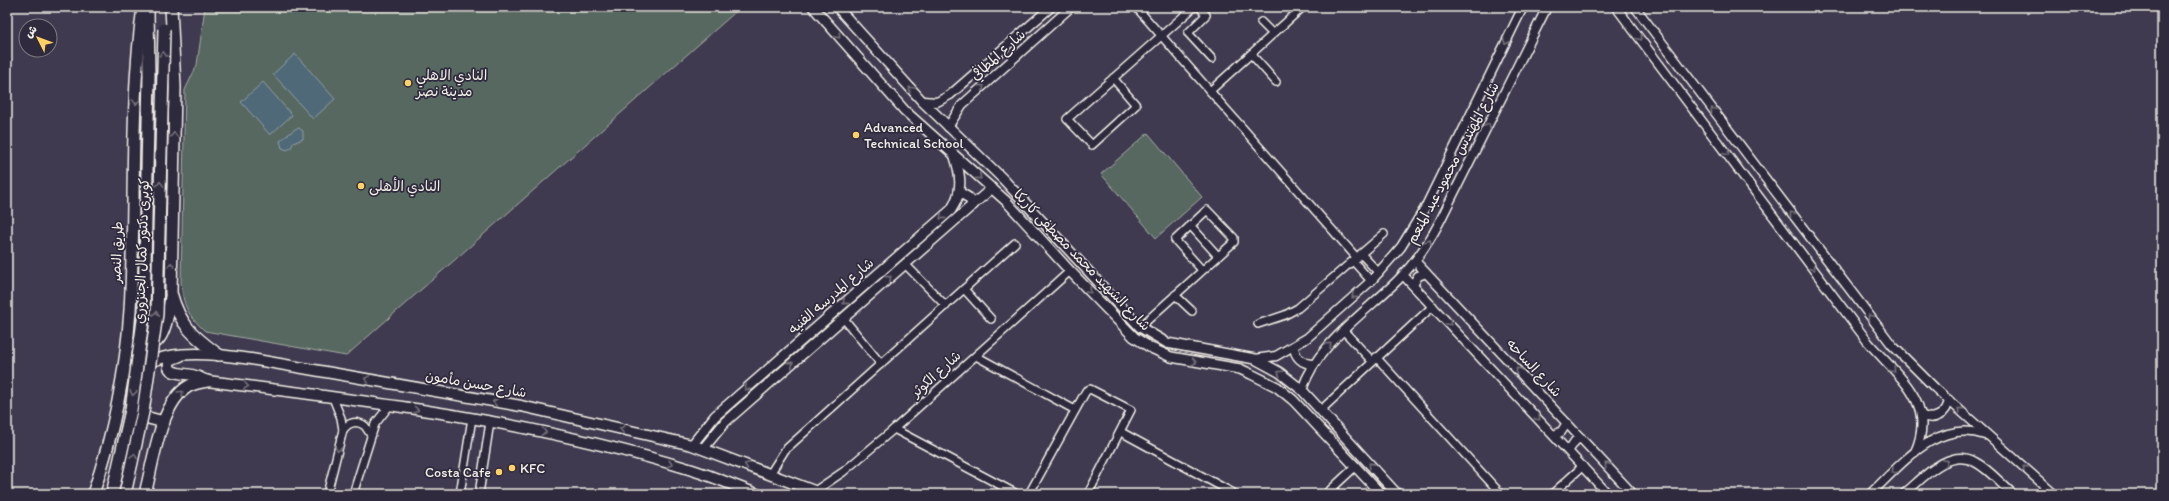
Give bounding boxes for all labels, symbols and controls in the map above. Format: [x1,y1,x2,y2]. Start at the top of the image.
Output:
north arrow [18,18,58,58]
text: ش [22,23,40,40]
street label: شارع المطافي [967,26,1030,86]
one-way arrow [834,32,841,39]
one-way arrow [1635,34,1642,41]
one-way arrow [1503,38,1510,45]
one-way arrow [159,51,167,57]
place label: النادي الاهلي مدينة نصر [415,67,487,100]
marker: النادي الاهلي مدينة نصر [403,78,413,88]
street label: شارع المهندس محمود عبد المنعم [1403,79,1505,248]
one-way arrow [977,85,985,92]
one-way arrow [908,86,916,94]
one-way arrow [131,99,140,105]
one-way arrow [1711,107,1718,114]
place label: Advanced Technical School [864,119,964,152]
one-way arrow [1483,123,1491,130]
marker: Advanced Technical School [851,130,861,140]
one-way arrow [170,132,178,138]
one-way arrow [1722,149,1729,156]
one-way arrow [975,173,982,180]
place label: النادي الأهلى [369,177,440,197]
street label: كوبرى دكتور كمال الجنزوري [131,178,155,324]
one-way arrow [156,181,164,187]
marker: النادي الأهلى [356,181,366,191]
street label: شارع الشهيد محمد مصطفى كاريكا [1009,186,1154,335]
one-way arrow [1789,211,1796,218]
one-way arrow [940,212,947,219]
street label: طريق النصر [107,221,127,284]
one-way arrow [1424,239,1431,246]
street label: شارع المدرسه الفنيه [785,254,878,338]
one-way arrow [167,262,175,268]
one-way arrow [1808,264,1815,271]
one-way arrow [884,275,892,283]
one-way arrow [1084,286,1092,294]
one-way arrow [1352,291,1359,298]
one-way arrow [842,298,849,305]
one-way arrow [152,311,161,317]
one-way arrow [1868,315,1875,322]
one-way arrow [1444,319,1451,326]
street label: شارع الساحه [1502,335,1565,401]
one-way arrow [1324,343,1332,350]
street label: شارع الكوثر [907,347,965,402]
one-way arrow [1191,357,1197,366]
one-way arrow [787,361,794,368]
one-way arrow [1889,365,1896,373]
street label: شارع حسن مأمون [424,367,528,402]
one-way arrow [1515,367,1523,375]
one-way arrow [1277,370,1284,378]
one-way arrow [364,376,370,384]
one-way arrow [243,381,249,390]
one-way arrow [744,384,752,391]
one-way arrow [130,390,138,396]
one-way arrow [176,390,184,398]
one-way arrow [492,398,498,406]
one-way arrow [413,405,419,413]
one-way arrow [1958,408,1965,415]
one-way arrow [1533,413,1541,421]
one-way arrow [619,426,625,434]
one-way arrow [541,428,547,436]
one-way arrow [334,445,343,452]
one-way arrow [130,453,138,459]
one-way arrow [666,459,673,468]
one-way arrow [1941,459,1949,467]
place label: KFC [520,460,545,477]
one-way arrow [743,461,750,470]
one-way arrow [1368,462,1375,470]
one-way arrow [1604,462,1611,470]
marker: KFC [507,463,517,473]
place label: Costa Cafe [425,464,491,481]
one-way arrow [1891,466,1899,474]
one-way arrow [2022,466,2030,473]
marker: Costa Cafe [494,467,504,477]

